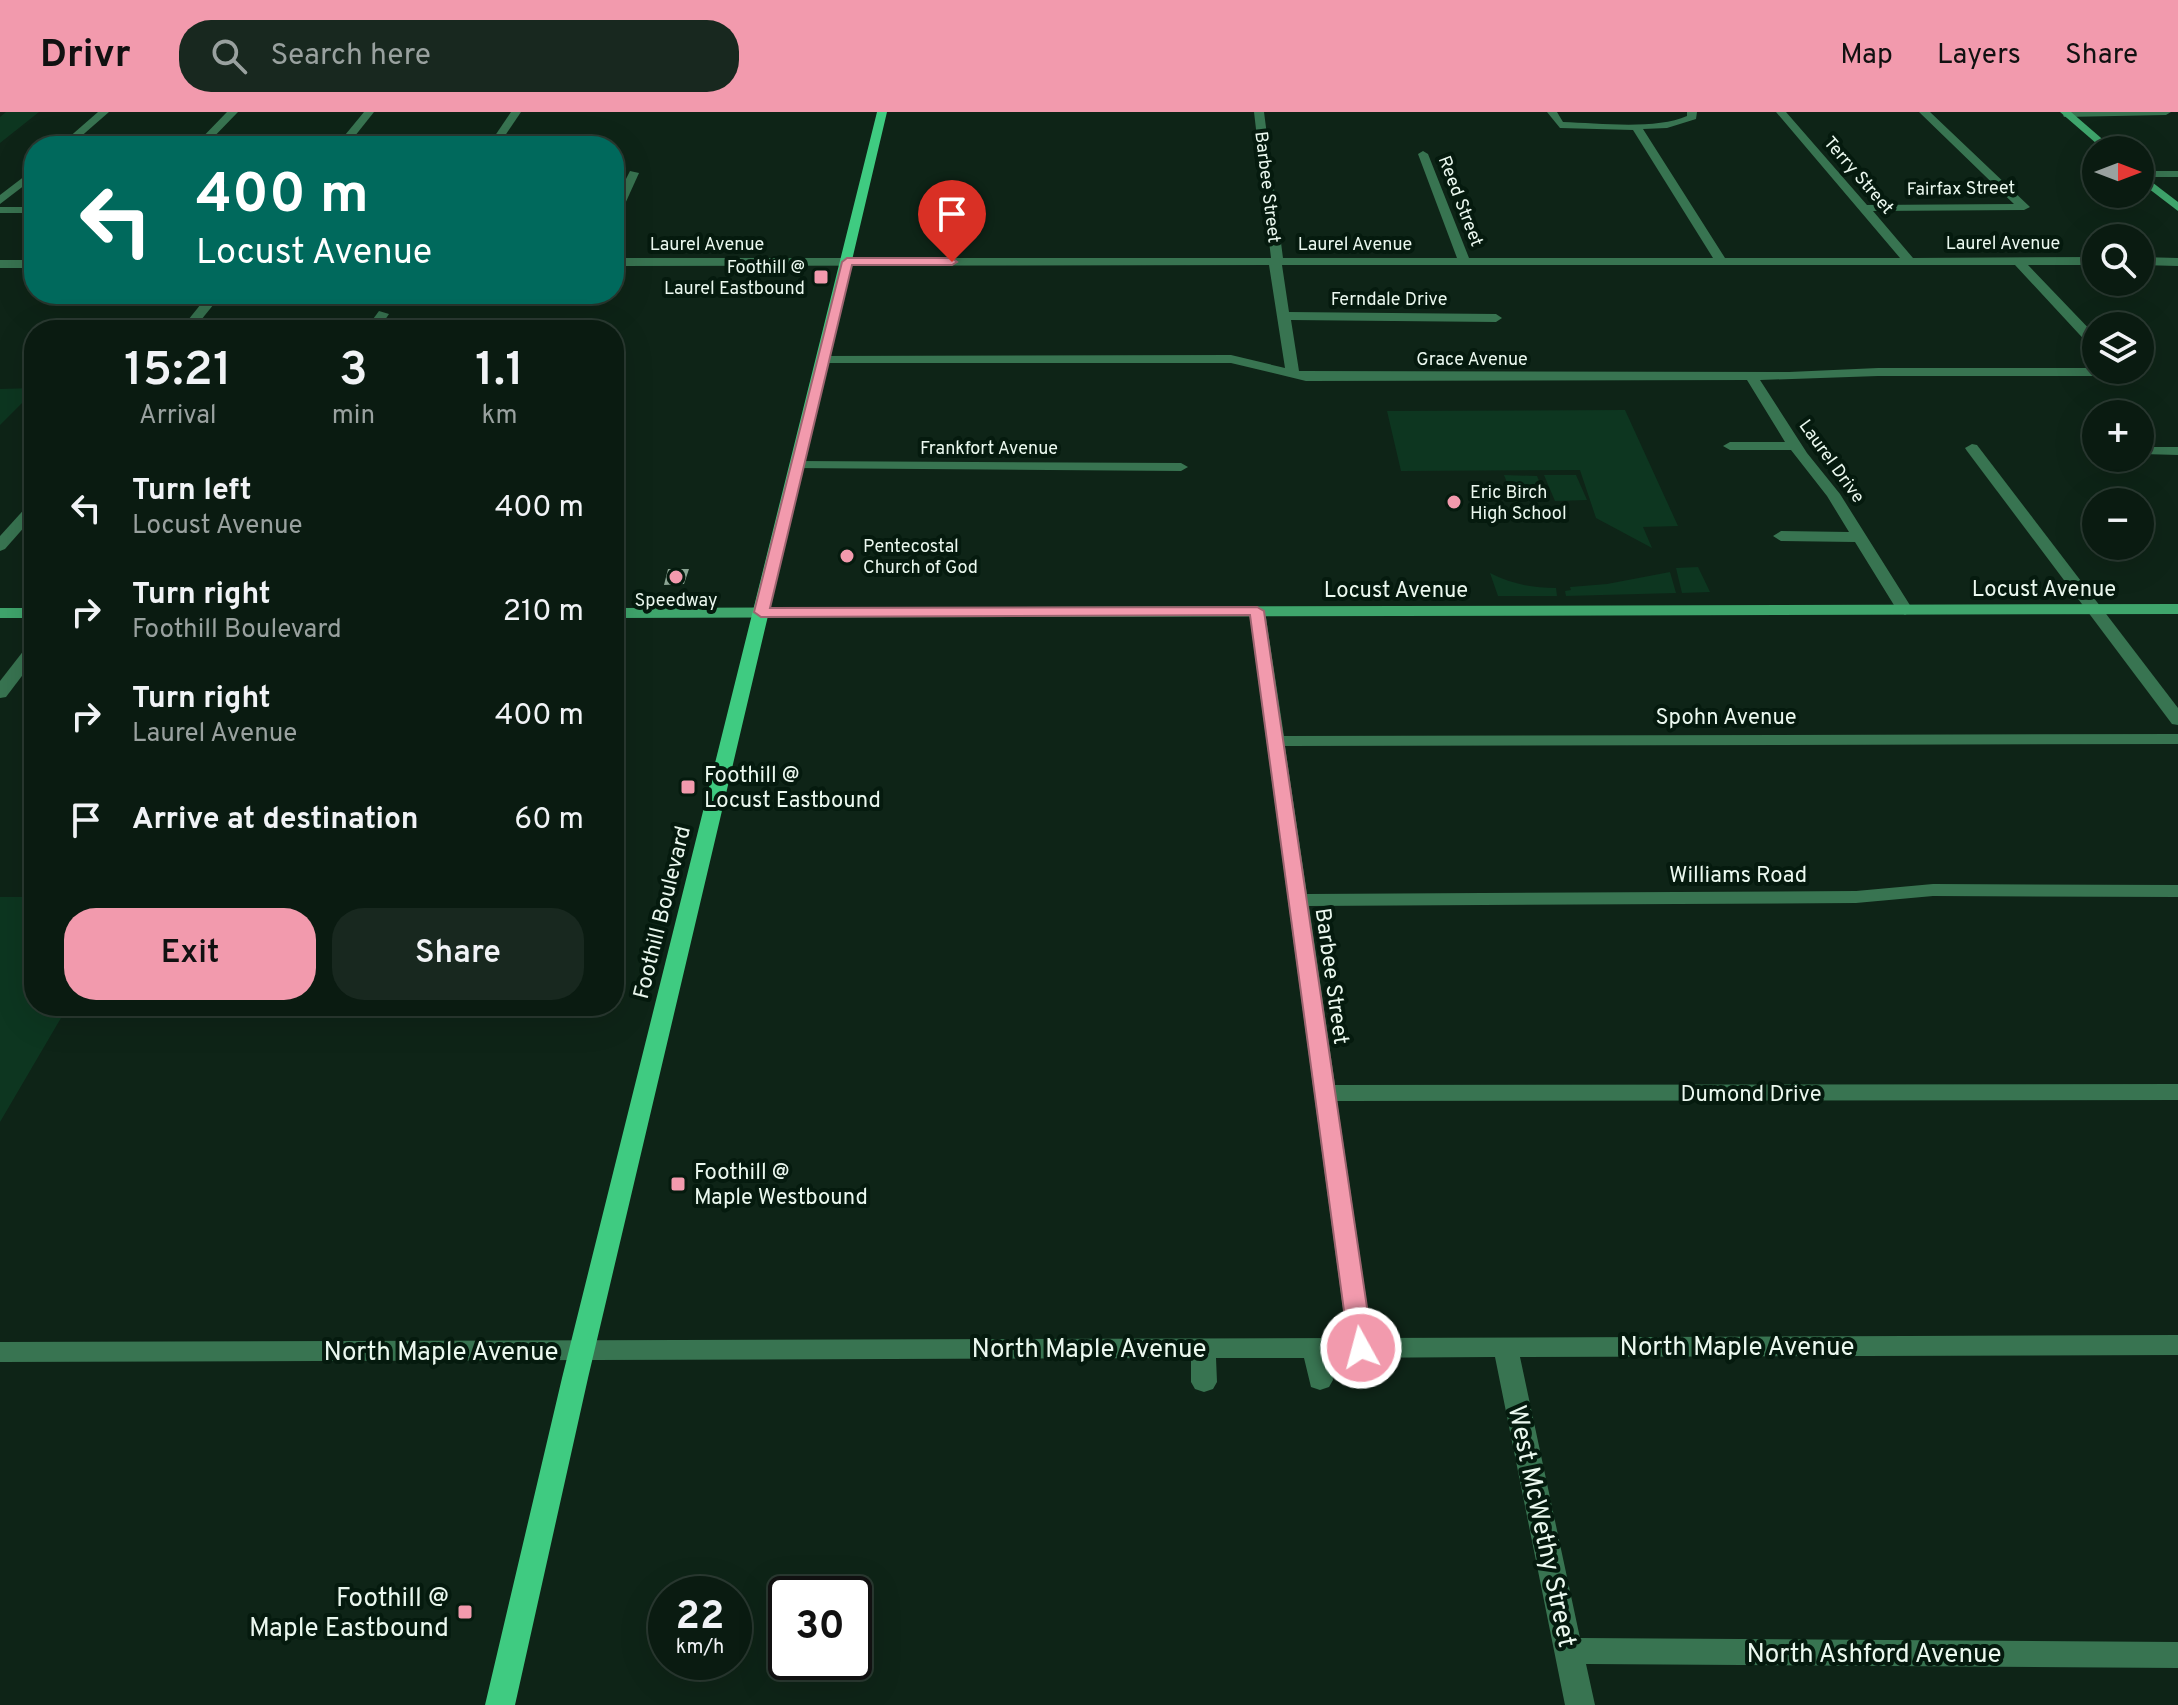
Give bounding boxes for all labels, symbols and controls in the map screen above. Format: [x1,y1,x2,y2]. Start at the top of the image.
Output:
search box [179,20,739,92]
text: Drivr [40,32,131,81]
icon: search [207,34,251,78]
text: Search here [271,38,431,75]
text: Map [1840,38,1893,74]
text: Layers [1937,38,2021,74]
text: Share [2065,38,2138,74]
street label: Barbee Street [1248,130,1285,244]
street label: Terry Street [1818,132,1898,220]
north arrow [2082,136,2154,208]
map controls [2082,136,2154,560]
street label: Reed Street [1432,153,1487,250]
text: 400 m [196,162,369,232]
icon: left [64,168,168,272]
street label: Fairfax Street [1907,177,2016,202]
pin [918,180,986,262]
icon: arrive [930,192,974,236]
button: search [2082,224,2154,296]
text: Locust Avenue [196,231,432,277]
street label: Laurel Avenue [1946,233,2060,256]
street label: Laurel Avenue [650,234,764,257]
street label: Laurel Avenue [1298,234,1412,257]
place label: Foothill @ Laurel Eastbound [664,257,805,301]
marker: Foothill @ Laurel Eastbound [812,268,830,286]
street label: Ferndale Drive [1331,289,1447,312]
button: layers [2082,312,2154,384]
text: 15:21 [124,342,232,402]
text: 3 [339,342,368,402]
text: 1.1 [475,342,524,402]
street label: Grace Avenue [1416,349,1528,372]
text: Arrival [139,400,217,433]
text: min [332,400,375,433]
text: km [482,400,518,433]
button: + [2082,400,2154,472]
street label: Laurel Drive [1793,416,1869,508]
street label: Frankfort Avenue [920,438,1058,461]
text: Turn left [132,473,252,510]
place label: Eric Birch High School [1470,482,1567,526]
icon: left [64,486,108,530]
button: − [2082,488,2154,560]
text: 400 m [495,490,584,527]
marker: Eric Birch High School [1445,493,1463,511]
text: Locust Avenue [132,510,303,543]
place label: Pentecostal Church of God [863,536,978,580]
marker: Pentecostal Church of God [838,547,856,565]
marker: Speedway [667,568,685,586]
text: Turn right [132,577,270,614]
street label: Locust Avenue [1972,577,2116,604]
street label: Locust Avenue [1324,578,1468,605]
icon: right [64,590,108,634]
place label: Speedway [634,590,718,613]
text: 210 m [503,594,584,631]
text: Foothill Boulevard [132,614,342,647]
text: Turn right [132,681,270,718]
icon: right [64,694,108,738]
text: 400 m [495,698,584,735]
street label: Spohn Avenue [1655,705,1797,732]
text: Laurel Avenue [132,718,297,751]
place label: Foothill @ Locust Eastbound [704,763,881,815]
marker: Foothill @ Locust Eastbound [679,778,697,796]
icon: arrive [64,798,108,842]
text: Arrive at destination [132,802,418,839]
text: 60 m [514,802,584,839]
street label: Foothill Boulevard [629,823,698,1002]
street label: Williams Road [1669,863,1807,890]
street label: Barbee Street [1308,906,1353,1046]
button: Exit [64,908,316,1000]
button: Share [332,908,584,1000]
street label: Dumond Drive [1680,1082,1822,1109]
place label: Foothill @ Maple Westbound [694,1160,868,1212]
marker: Foothill @ Maple Westbound [669,1175,687,1193]
position arrow [1319,1306,1403,1390]
street label: North Maple Avenue [1619,1332,1855,1365]
street label: North Maple Avenue [971,1334,1207,1367]
street label: North Maple Avenue [323,1337,559,1370]
street label: West McWethy Street [1499,1402,1582,1651]
speed limit sign: 30 [768,1576,872,1680]
place label: Foothill @ Maple Eastbound [249,1583,449,1646]
text: 22 [676,1593,724,1643]
marker: Foothill @ Maple Eastbound [456,1603,474,1621]
text: km/h [676,1635,724,1661]
street label: North Ashford Avenue [1746,1639,2002,1672]

